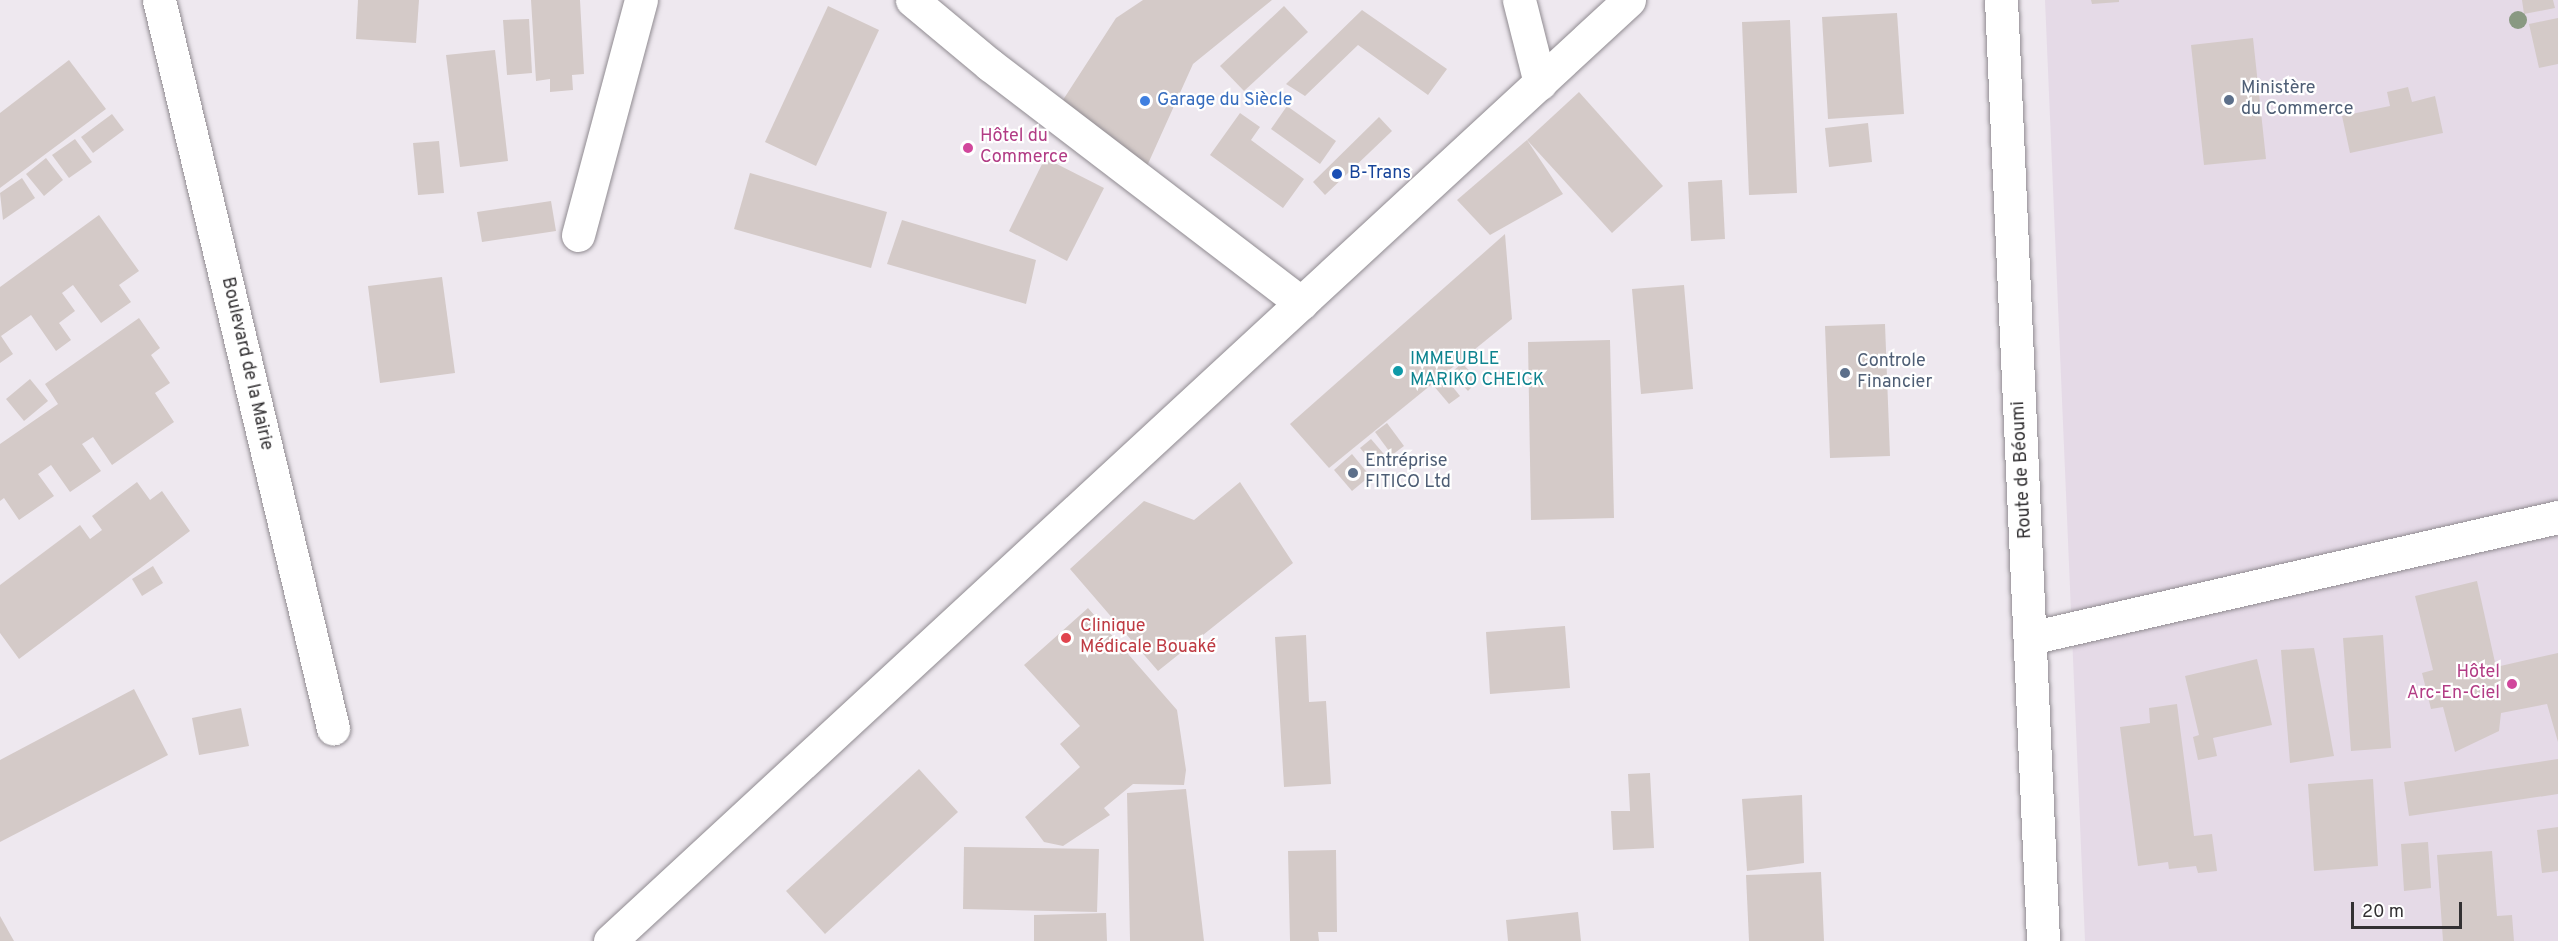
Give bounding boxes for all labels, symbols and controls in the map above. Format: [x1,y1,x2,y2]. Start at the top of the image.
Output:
place label: Ministère du Commerce [2241,79,2353,122]
place label: Garage du Siècle [1157,90,1292,112]
marker: Ministère du Commerce [2222,93,2236,107]
marker: Garage du Siècle [1138,94,1152,108]
place label: Hôtel du Commerce [980,127,1068,170]
marker: Hôtel du Commerce [961,141,975,155]
place label: B-Trans [1349,163,1411,185]
marker: B-Trans [1330,167,1344,181]
street label: Boulevard de la Mairie [216,275,276,453]
place label: IMMEUBLE MARIKO CHEICK [1410,350,1545,392]
place label: Controle Financier [1857,352,1932,394]
marker: IMMEUBLE MARIKO CHEICK [1391,364,1405,378]
marker: Controle Financier [1838,366,1852,380]
street label: Route de Béoumi [2009,401,2037,539]
place label: Entréprise FITICO Ltd [1365,452,1451,494]
marker: Entréprise FITICO Ltd [1346,466,1360,480]
place label: Clinique Médicale Bouaké [1080,617,1216,660]
marker: Clinique Médicale Bouaké [1057,629,1075,647]
place label: Hôtel Arc-En-Ciel [2407,663,2500,706]
marker: Hôtel Arc-En-Ciel [2505,677,2519,691]
scale bar [2354,890,2465,928]
text: 20 m [2362,901,2404,924]

